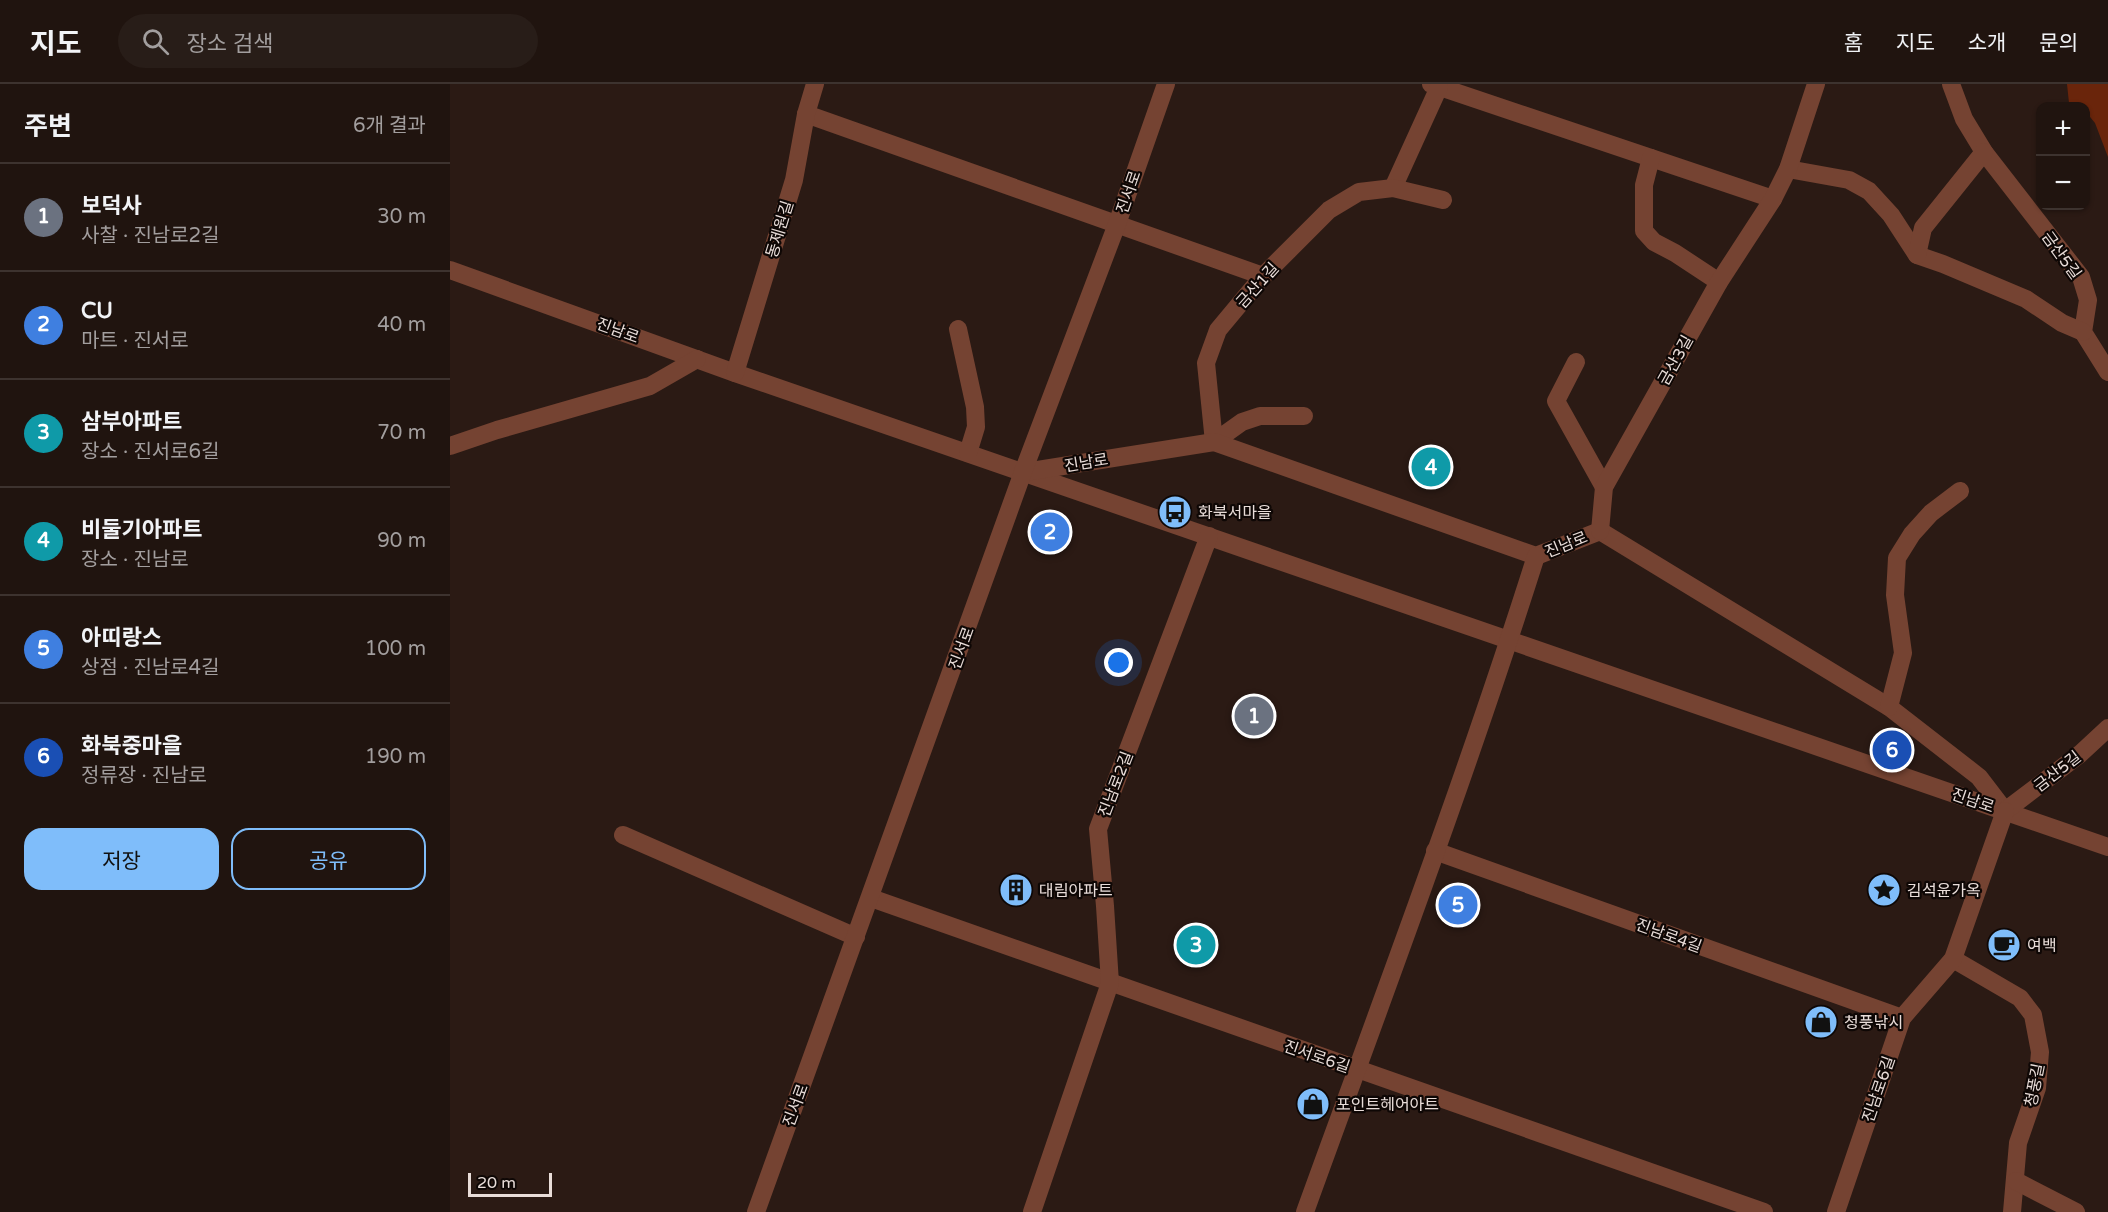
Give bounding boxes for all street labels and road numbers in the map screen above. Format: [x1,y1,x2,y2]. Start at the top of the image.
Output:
street label: 진서로 [1112,168,1146,216]
street label: 동제원길 [762,198,798,260]
street label: 금산5길 [2037,228,2085,283]
street label: 금산1길 [1232,259,1283,313]
street label: 진남로 [593,314,642,348]
street label: 금산3길 [1654,332,1698,389]
street label: 진남로 [1063,450,1110,476]
street label: 진남로 [1542,527,1591,562]
street label: 진서로 [945,624,979,673]
street label: 금산5길 [2030,747,2085,796]
street label: 진남로2길 [1094,749,1138,820]
street label: 진남로 [1949,784,1997,818]
street label: 진남로4길 [1633,915,1704,957]
street label: 진서로6길 [1281,1036,1353,1078]
street label: 진남로6길 [1858,1053,1900,1125]
street label: 청풍길 [2021,1062,2049,1109]
street label: 진서로 [779,1081,813,1130]

